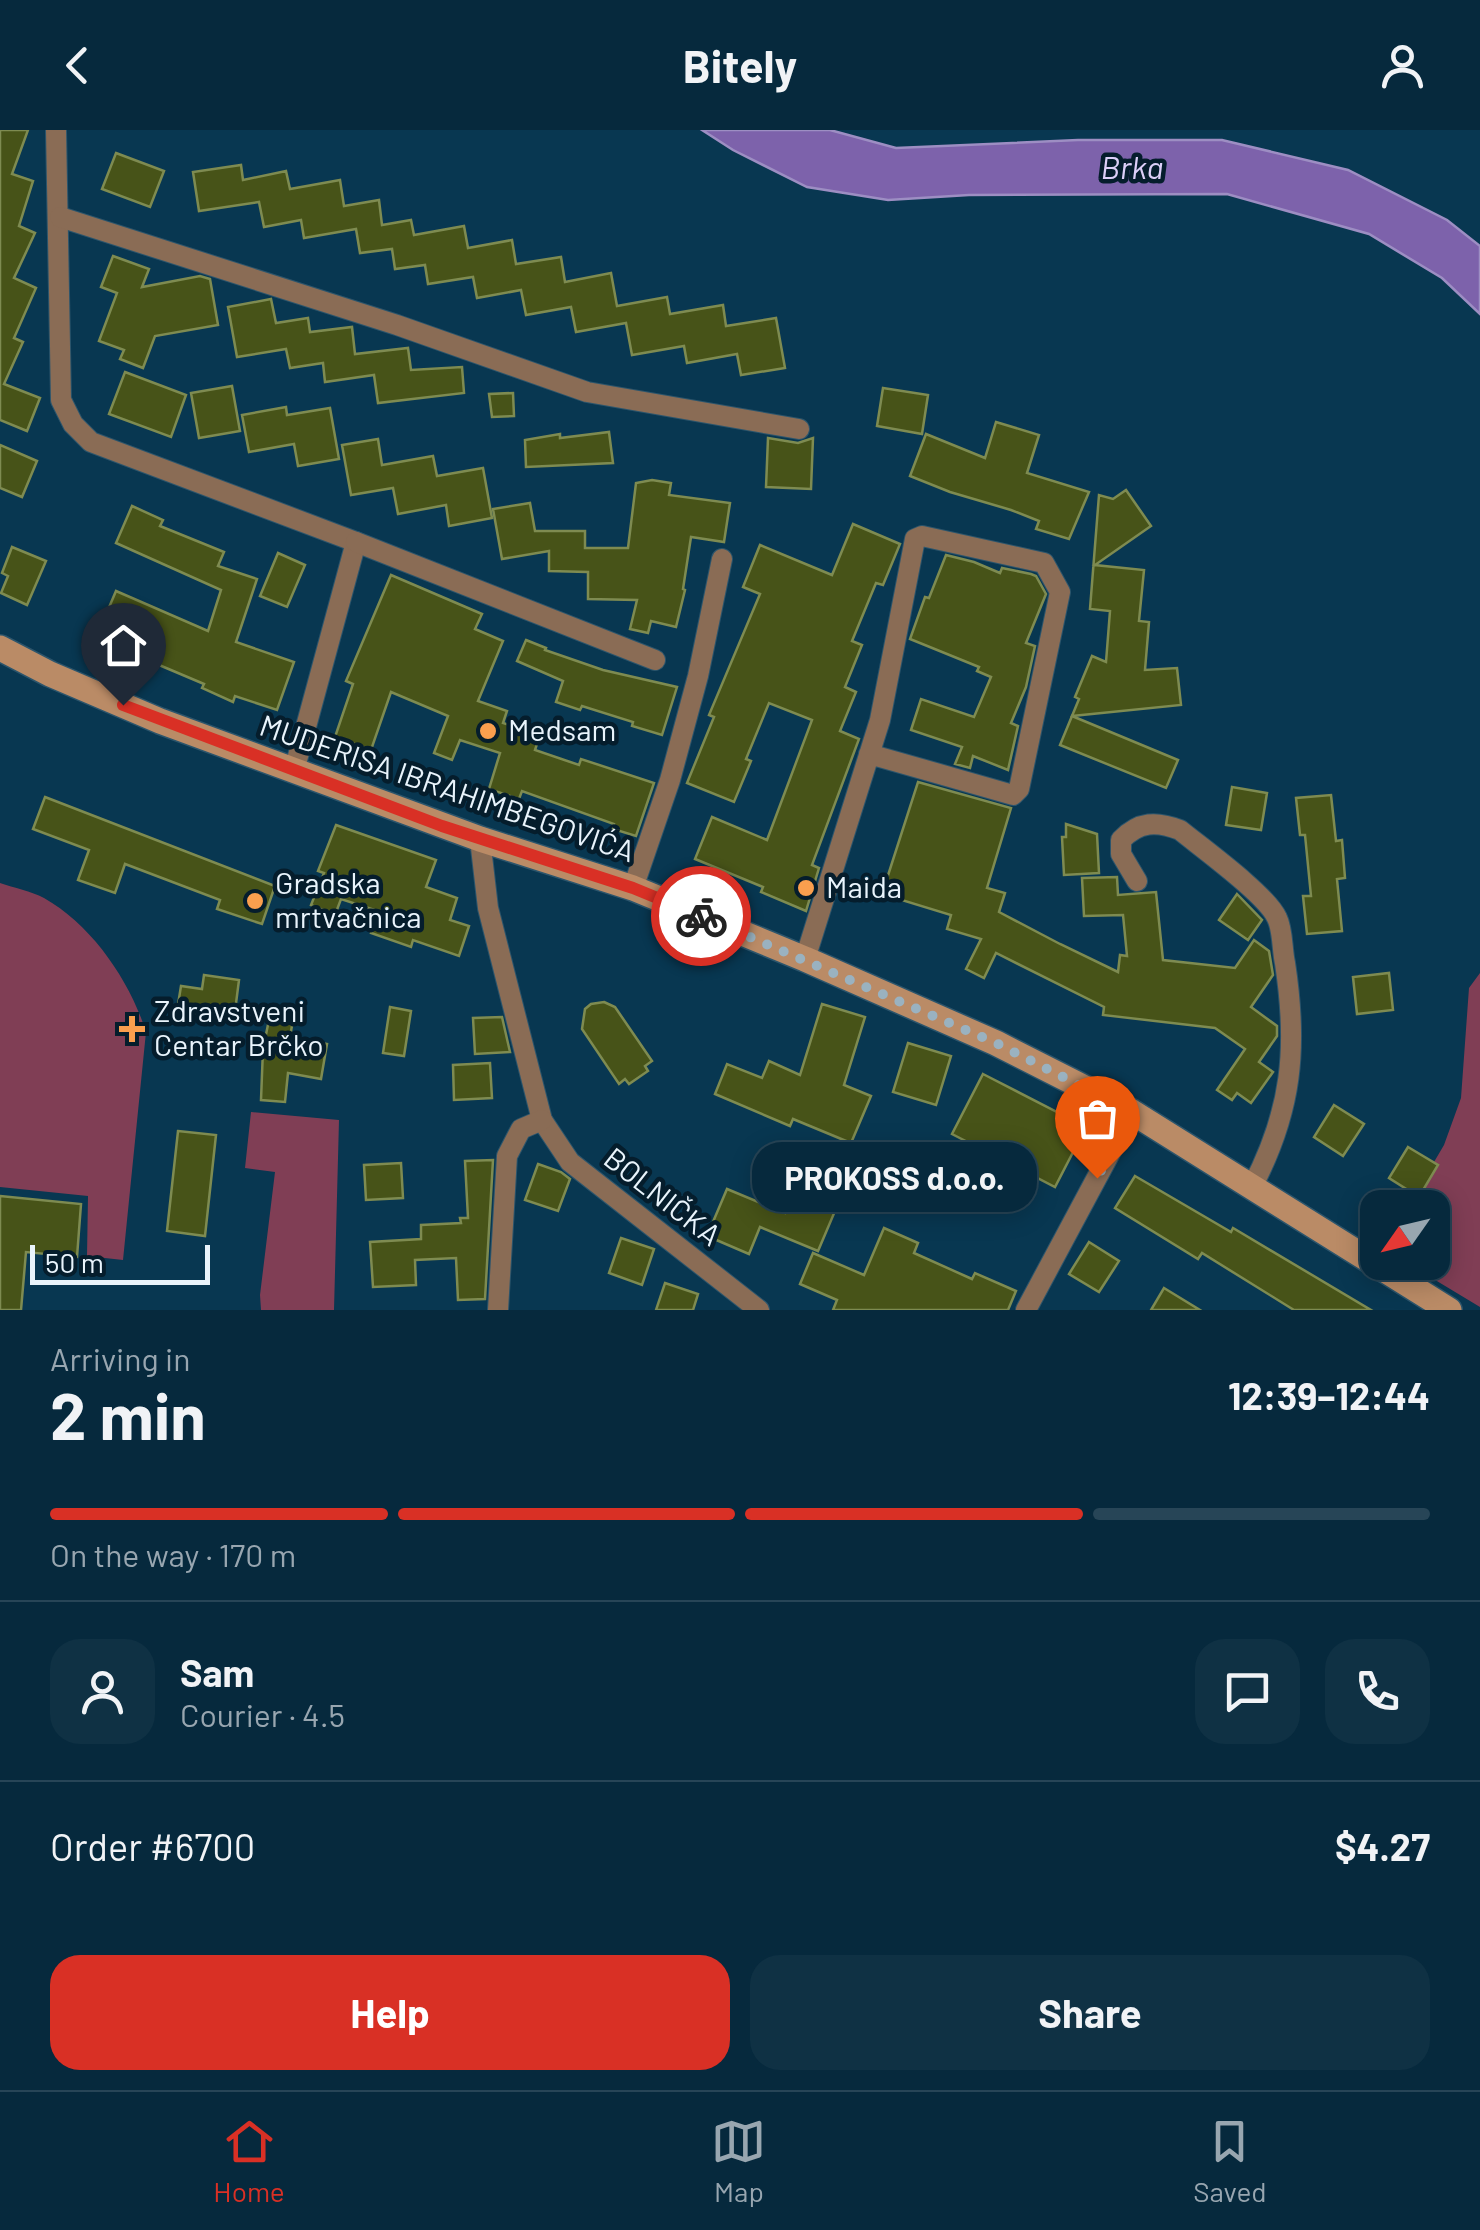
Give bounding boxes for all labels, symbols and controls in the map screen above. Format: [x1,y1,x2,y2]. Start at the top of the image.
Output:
icon: back [50,38,105,93]
text: Bitely [683,38,797,92]
icon: person [1375,38,1430,93]
water label: Brka [1101,147,1163,185]
pin [81,603,166,706]
icon: home [96,618,151,673]
street label: MUDERISA IBRAHIMBEGOVIĆA [255,706,640,868]
place label: Medsam [508,711,616,747]
marker: Medsam [477,720,499,742]
place label: Gradska mrtvačnica [275,864,422,934]
courier [651,866,751,966]
place label: Maida [826,868,902,904]
marker: Maida [795,877,817,899]
icon: bike [674,889,729,944]
marker: Gradska mrtvačnica [244,890,266,912]
place label: Zdravstveni Centar Brčko [154,992,324,1062]
marker: Zdravstveni Centar Brčko [119,1016,145,1042]
pin [1055,1076,1140,1179]
icon: bag [1070,1091,1125,1146]
street label: BOLNIČKA [598,1139,729,1252]
callout: PROKOSS d.o.o. [752,1143,1037,1213]
text: PROKOSS d.o.o. [784,1158,1005,1196]
north arrow [1360,1190,1450,1280]
map controls [1360,1190,1450,1280]
scale bar [30,1240,210,1284]
text: 50 m [45,1245,104,1279]
text: Arriving in [50,1339,190,1377]
text: 12:39–12:44 [1228,1372,1430,1418]
text: 2 min [50,1375,206,1453]
text: On the way · 170 m [50,1535,296,1573]
button: person [50,1639,155,1744]
button: chat [1195,1639,1300,1744]
button: phone [1325,1639,1430,1744]
text: Sam [180,1649,254,1695]
text: Courier · 4.5 [180,1695,345,1733]
text: Order #6700 [50,1823,255,1869]
text: $4.27 [1335,1823,1430,1869]
button: Help [50,1955,730,2070]
button: Share [750,1955,1430,2070]
tab: Home [213,2114,285,2208]
tab: Map [711,2114,766,2208]
tab: Saved [1193,2114,1267,2208]

